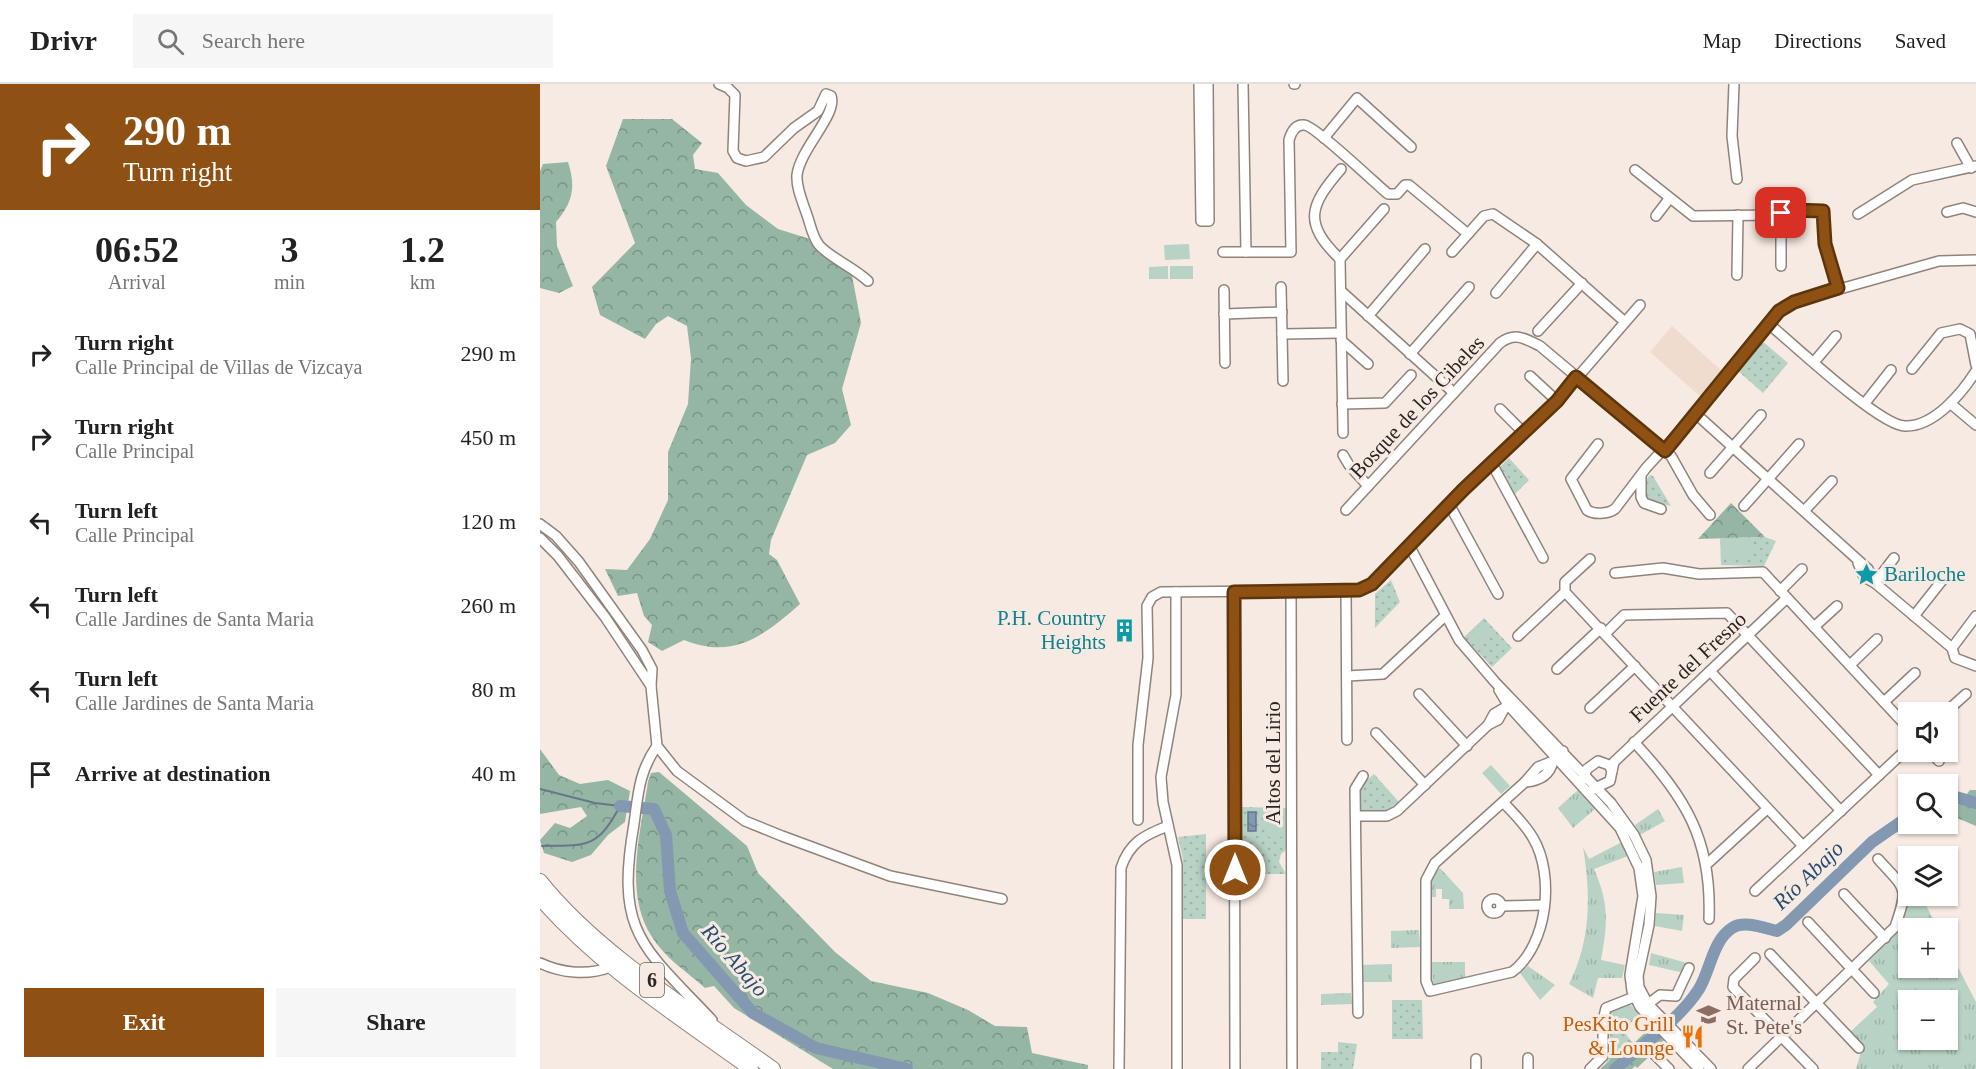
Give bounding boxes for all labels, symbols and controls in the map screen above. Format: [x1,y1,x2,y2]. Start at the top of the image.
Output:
search box [133,14,553,68]
text: Drivr [30,25,97,56]
icon: search [154,25,187,58]
text: Search here [202,28,305,53]
text: Map [1703,29,1741,53]
text: Directions [1774,29,1862,53]
text: Saved [1895,29,1946,53]
icon: right [24,108,102,186]
text: 290 m [123,108,232,154]
text: Turn right [123,157,232,187]
pin [1755,187,1806,238]
icon: arrive [1764,196,1797,229]
text: 06:52 [95,230,179,270]
text: 3 [281,230,299,270]
text: 1.2 [400,230,445,270]
text: Arrival [108,271,166,293]
text: min [274,271,305,293]
text: km [410,271,435,293]
text: Turn right [75,330,174,355]
street label: Bosque de los Cibeles [1345,331,1489,483]
icon: right [24,338,57,371]
text: 290 m [460,341,516,366]
text: Calle Principal de Villas de Vizcaya [75,356,362,378]
text: Turn right [75,414,174,439]
icon: right [24,422,57,455]
text: 450 m [460,425,516,450]
text: Calle Principal [75,440,194,462]
text: Turn left [75,498,158,523]
icon: left [24,506,57,539]
text: 120 m [460,509,516,534]
text: Calle Principal [75,524,194,546]
place icon: Bariloche [1853,561,1879,587]
place label: Bariloche [1884,562,1966,586]
text: Turn left [75,582,158,607]
icon: left [24,590,57,623]
text: 260 m [460,593,516,618]
place label: P.H. Country Heights [997,606,1106,654]
street label: Fuente del Fresno [1625,607,1751,727]
text: Calle Jardines de Santa Maria [75,608,314,630]
building icon: P.H. Country Heights [1111,617,1137,643]
text: Turn left [75,666,158,691]
icon: left [24,674,57,707]
text: 80 m [471,677,516,702]
text: Calle Jardines de Santa Maria [75,692,314,714]
street label: Altos del Lirio [1261,701,1285,825]
map controls [1898,702,1958,1050]
button: sound [1898,702,1958,762]
icon: arrive [24,758,57,791]
text: Arrive at destination [75,761,271,786]
text: 40 m [471,761,516,786]
button: search [1898,774,1958,834]
water label: Río Abajo [1767,835,1848,915]
position arrow [1203,838,1267,902]
button: layers [1898,846,1958,906]
water label: Río Abajo [696,918,773,1001]
button: + [1898,918,1958,978]
road number: 6 [640,963,664,997]
button: Exit [24,988,264,1057]
button: Share [276,988,516,1057]
button: − [1898,990,1958,1050]
place label: Maternal St. Pete's [1726,991,1802,1039]
school or university icon: Maternal St. Pete's [1695,1002,1721,1028]
place label: PesKito Grill & Lounge [1563,1012,1674,1060]
restaurant icon: PesKito Grill & Lounge [1679,1023,1705,1049]

